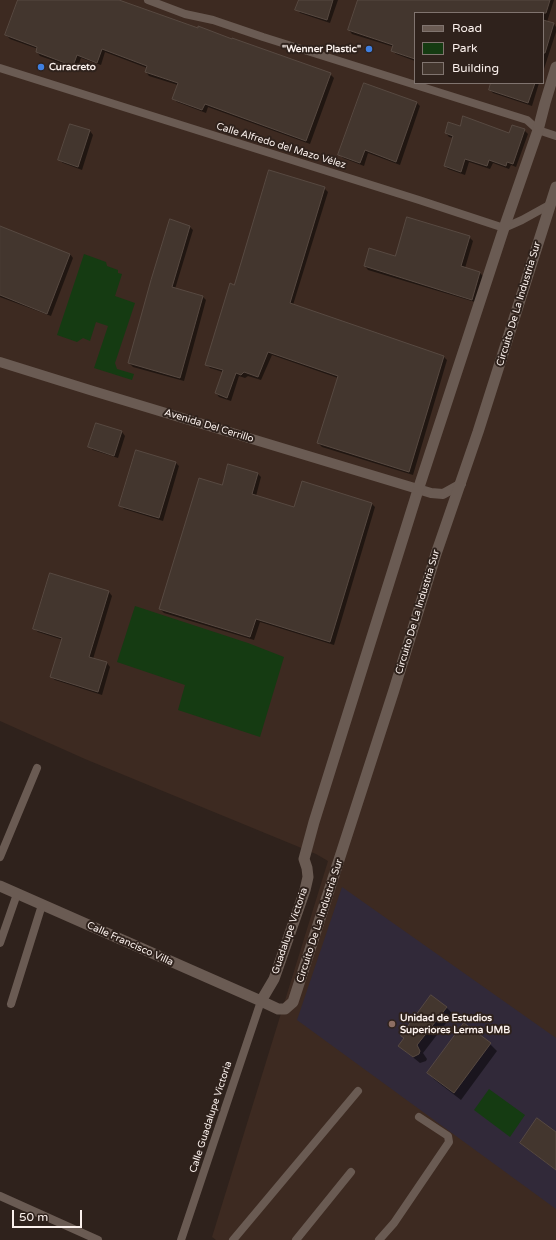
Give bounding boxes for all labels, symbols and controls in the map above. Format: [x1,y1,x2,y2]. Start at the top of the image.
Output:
legend [414,12,544,84]
text: Road [452,21,482,35]
text: Park [452,41,478,55]
place label: "Wenner Plastic" [282,43,361,55]
marker: "Wenner Plastic" [364,44,374,54]
place label: Curacreto [49,61,96,73]
text: Building [452,61,499,75]
marker: Curacreto [36,62,46,72]
street label: Calle Alfredo del Mazo Vélez [215,121,347,171]
street label: Circuito De La Industria Sur [494,240,544,368]
street label: Avenida Del Cerrillo [163,407,255,445]
street label: Circuito De La Industria Sur [393,548,443,676]
street label: Circuito De La Industria Sur [294,858,346,984]
street label: Guadalupe Victoria [270,886,310,976]
street label: Calle Francisco Villa [85,919,175,969]
place label: Unidad de Estudios Superiores Lerma UMB [400,1012,510,1036]
marker: Unidad de Estudios Superiores Lerma UMB [387,1019,397,1029]
street label: Calle Guadalupe Victoria [187,1060,235,1174]
scale bar [14,1202,84,1228]
text: 50 m [19,1210,48,1224]

